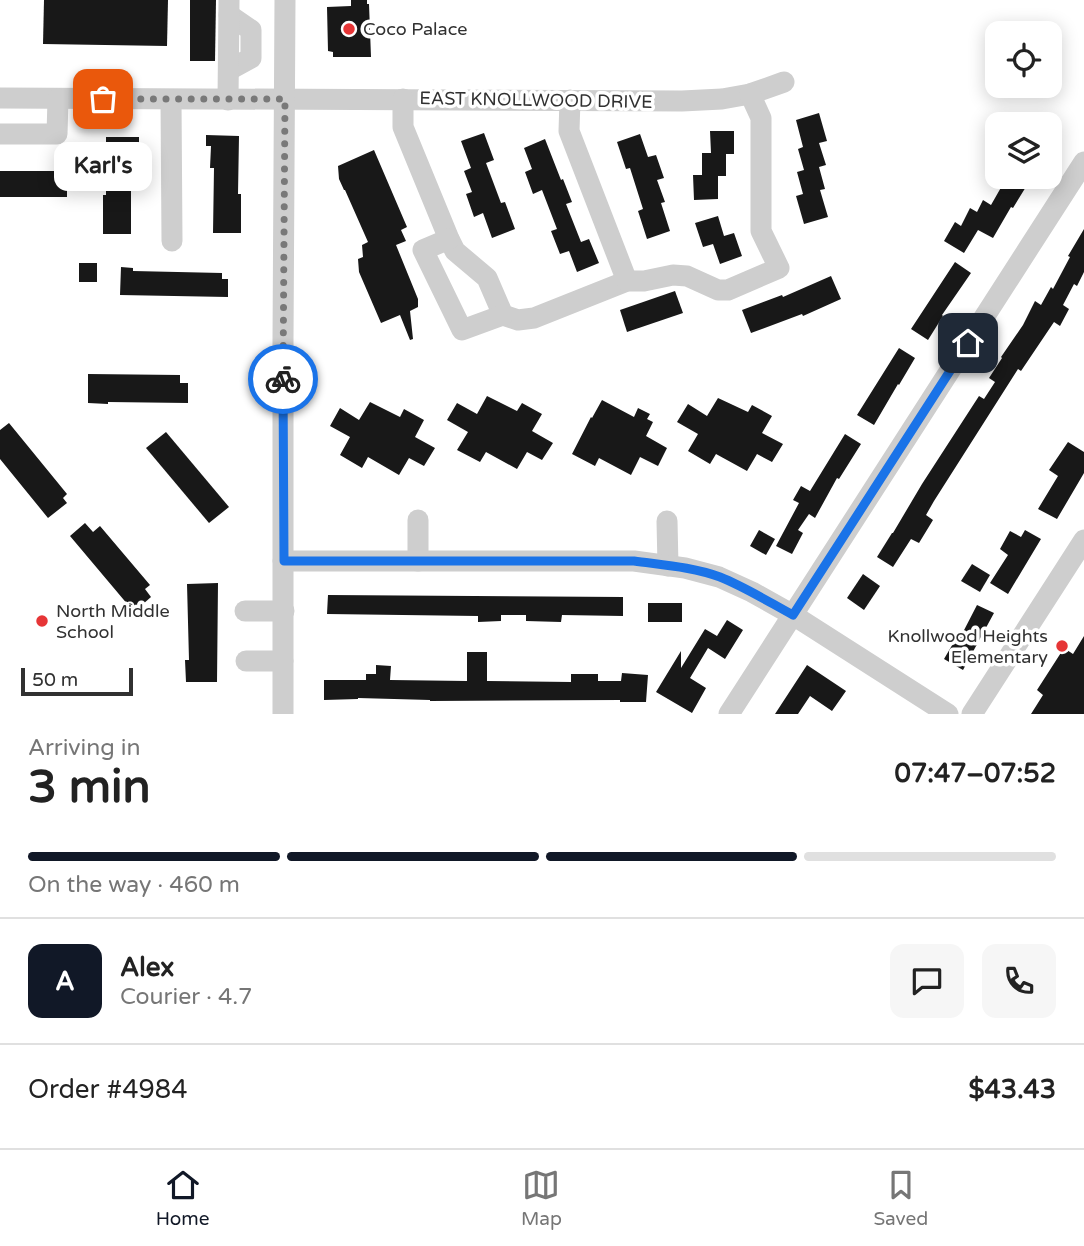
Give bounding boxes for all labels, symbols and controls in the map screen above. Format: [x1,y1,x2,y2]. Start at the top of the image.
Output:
place label: Coco Palace [363,18,467,40]
marker: Coco Palace [341,21,357,37]
map controls [985,21,1062,189]
button: locate [985,21,1062,98]
pin [73,69,133,129]
icon: bag [84,80,122,118]
street label: EAST KNOLLWOOD DRIVE [419,87,653,113]
button: layers [985,112,1062,189]
callout: Karl's [54,141,152,190]
text: Karl's [73,152,133,180]
pin [938,313,998,373]
icon: home [949,324,987,362]
courier [248,344,318,414]
icon: bike [264,360,302,398]
place label: North Middle School [56,600,170,643]
marker: North Middle School [34,613,50,629]
place label: Knollwood Heights Elementary [887,625,1048,668]
marker: Knollwood Heights Elementary [1054,638,1070,654]
scale bar [21,665,133,697]
text: 50 m [32,669,78,691]
text: Arriving in [28,734,141,762]
text: 07:47–07:52 [895,758,1056,789]
text: 3 min [28,760,151,815]
text: On the way · 460 m [28,871,240,899]
button: chat [890,944,964,1018]
button: phone [982,944,1056,1018]
text: Alex [120,952,174,983]
text: A [55,966,75,997]
text: Courier · 4.7 [120,983,253,1011]
text: Order #4984 [28,1074,188,1105]
text: $43.43 [968,1074,1056,1105]
tab: Home [156,1166,210,1230]
tab: Map [521,1166,562,1230]
tab: Saved [873,1166,928,1230]

